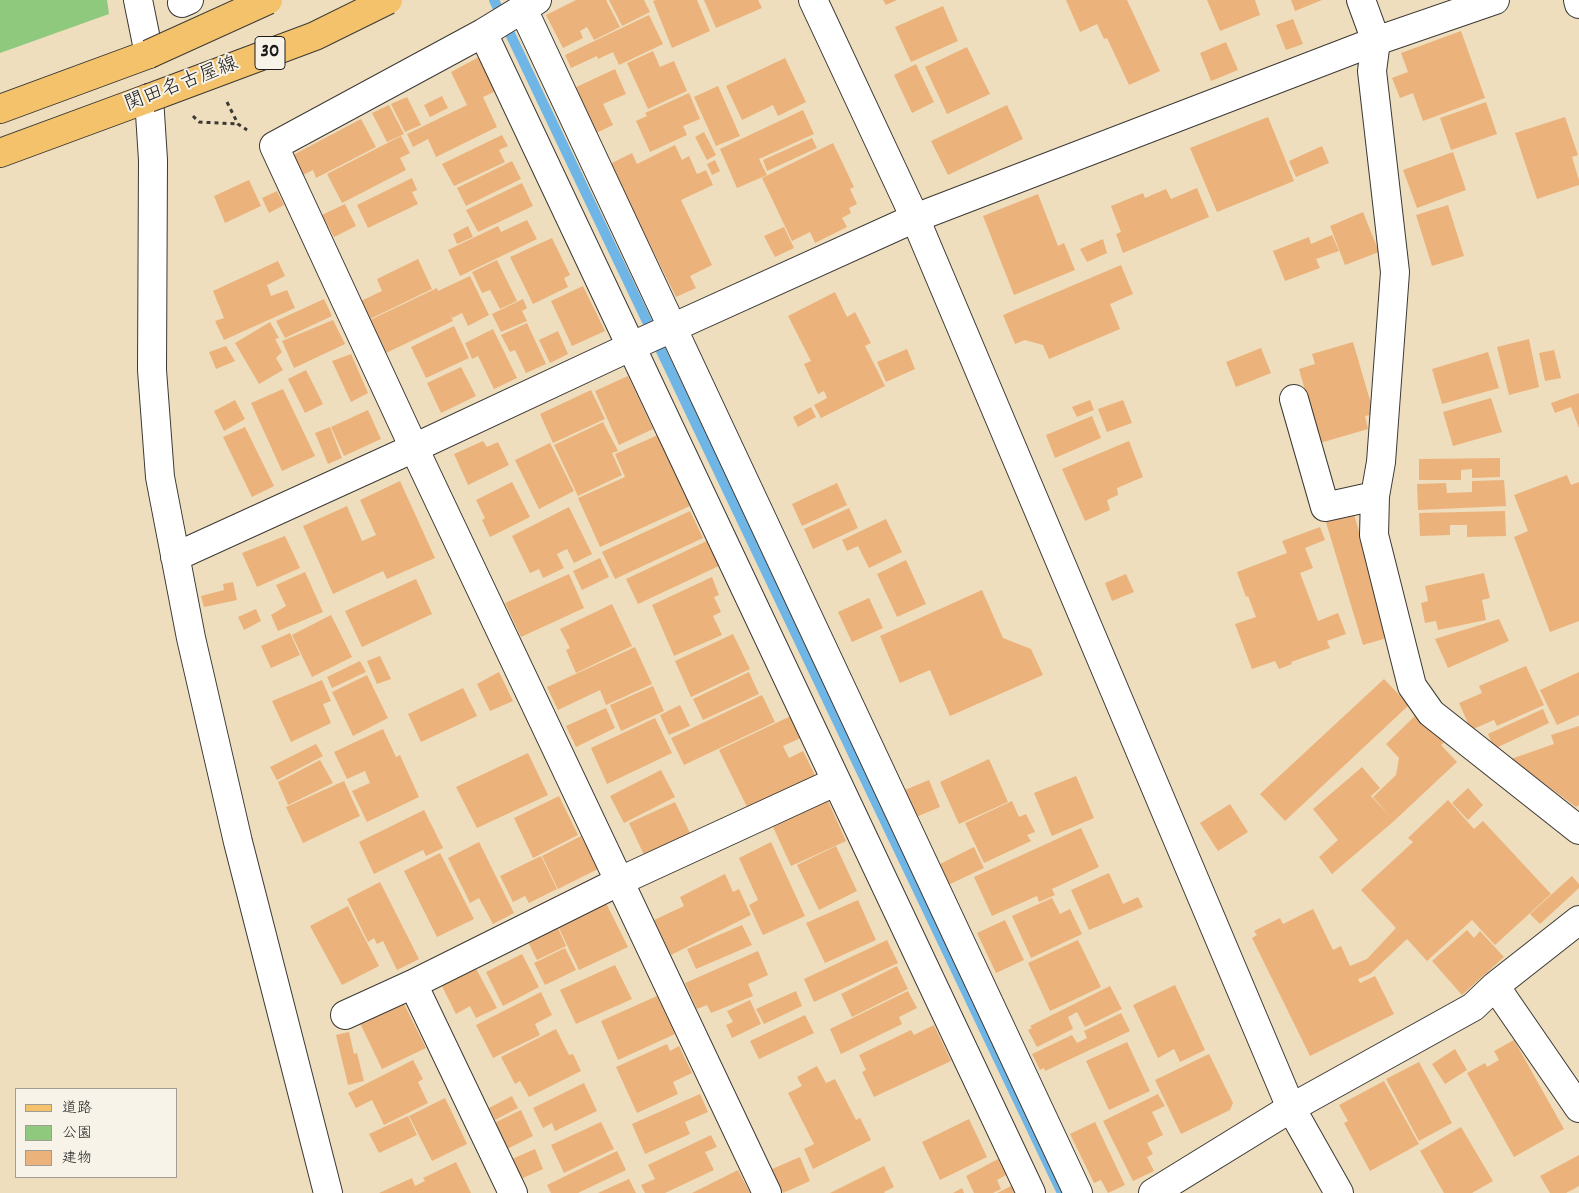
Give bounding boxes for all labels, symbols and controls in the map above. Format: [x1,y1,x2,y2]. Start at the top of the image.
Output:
road number: 30 [255,36,285,70]
street label: 関田名古屋線 [122,53,242,119]
legend [15,1088,178,1178]
text: 道路 [62,1098,92,1120]
text: 公園 [62,1123,92,1145]
text: 建物 [62,1148,92,1170]

